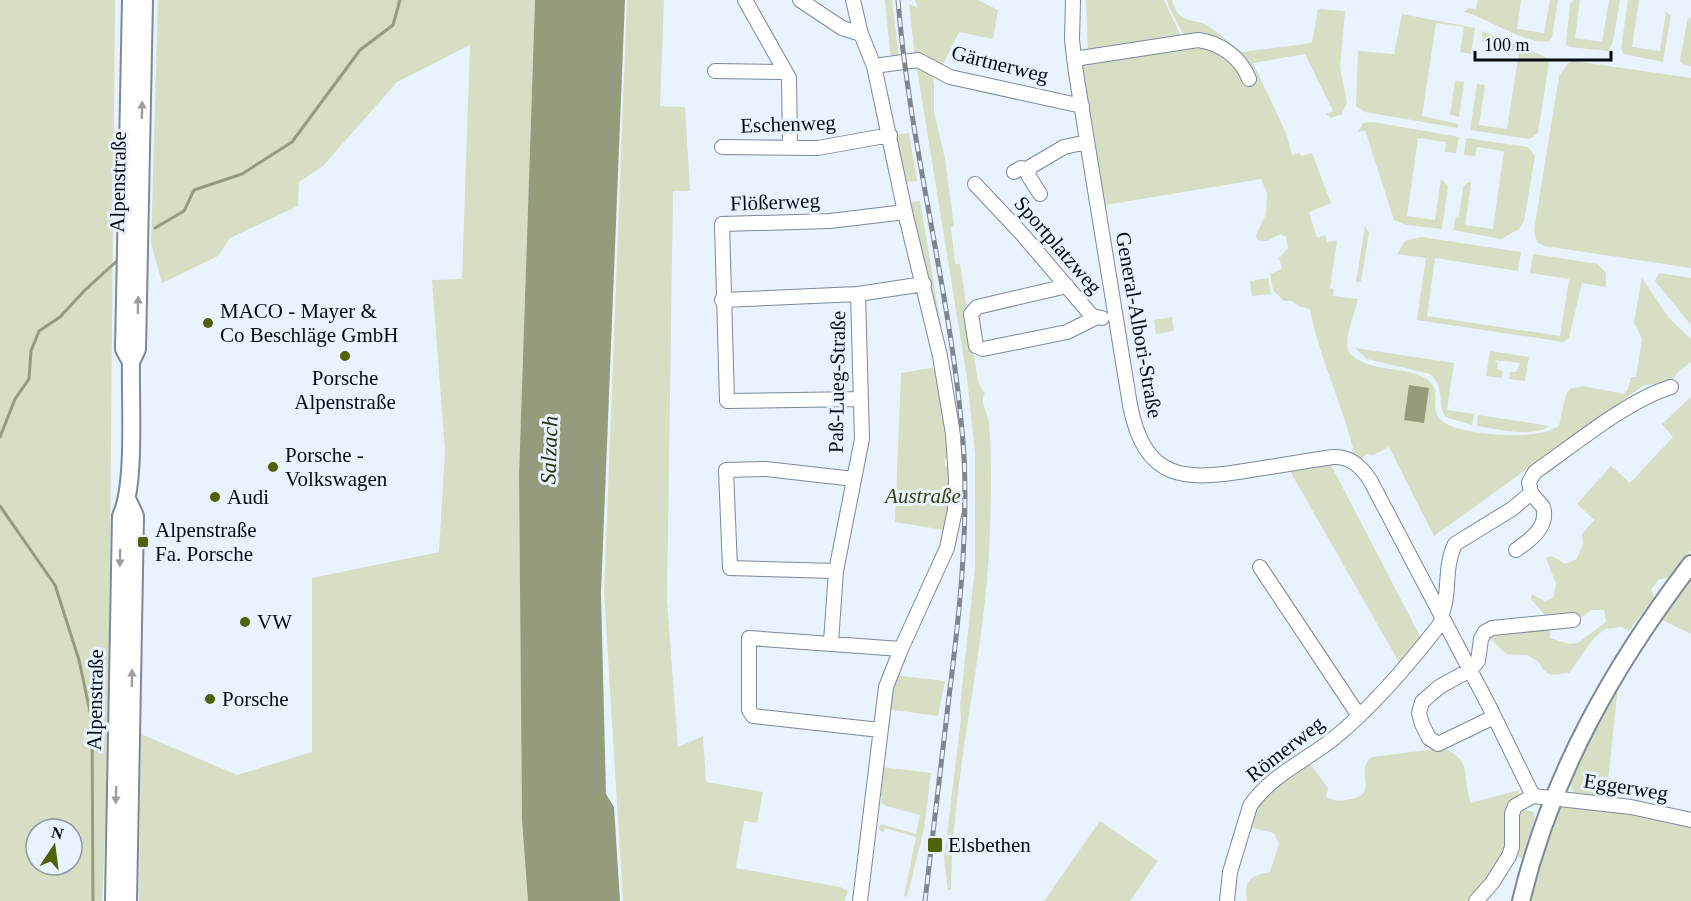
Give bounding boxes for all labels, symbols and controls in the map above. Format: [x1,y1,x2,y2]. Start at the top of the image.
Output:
scale bar [1475,24,1612,62]
text: 100 m [1484,35,1530,55]
street label: Gärtnerweg [949,40,1051,88]
one-way arrow [137,101,147,120]
street label: Eschenweg [740,110,837,138]
street label: Alpenstraße [105,131,131,233]
street label: Flößerweg [730,188,821,216]
street label: Sportplatzweg [1009,191,1107,299]
street label: General-Albori-Straße [1111,230,1167,420]
one-way arrow [134,296,143,315]
place label: MACO - Mayer & Co Beschläge GmbH [220,299,398,347]
street label: Paß-Lueg-Straße [824,311,850,453]
marker: MACO - Mayer & Co Beschläge GmbH [201,316,215,330]
marker: Porsche Alpenstraße [338,349,352,363]
place label: Porsche Alpenstraße [294,366,396,414]
water label: Salzach [535,415,563,485]
place label: Porsche - Volkswagen [285,443,388,491]
marker: Porsche - Volkswagen [266,460,280,474]
park label: Austraße [883,484,961,508]
place label: Audi [227,485,269,509]
marker: Audi [208,490,222,504]
place label: Alpenstraße Fa. Porsche [155,518,256,566]
marker: Alpenstraße Fa. Porsche [136,535,150,549]
one-way arrow [115,549,125,568]
place label: VW [257,610,292,634]
marker: VW [238,615,252,629]
street label: Alpenstraße [82,649,108,751]
one-way arrow [127,669,136,688]
place label: Porsche [222,687,289,711]
marker: Porsche [203,692,217,706]
street label: Römerweg [1241,711,1329,787]
street label: Eggerweg [1582,768,1670,806]
one-way arrow [111,785,121,804]
north arrow [24,817,84,877]
text: N [50,823,65,843]
place label: Elsbethen [948,833,1031,857]
marker: Elsbethen [926,836,944,854]

